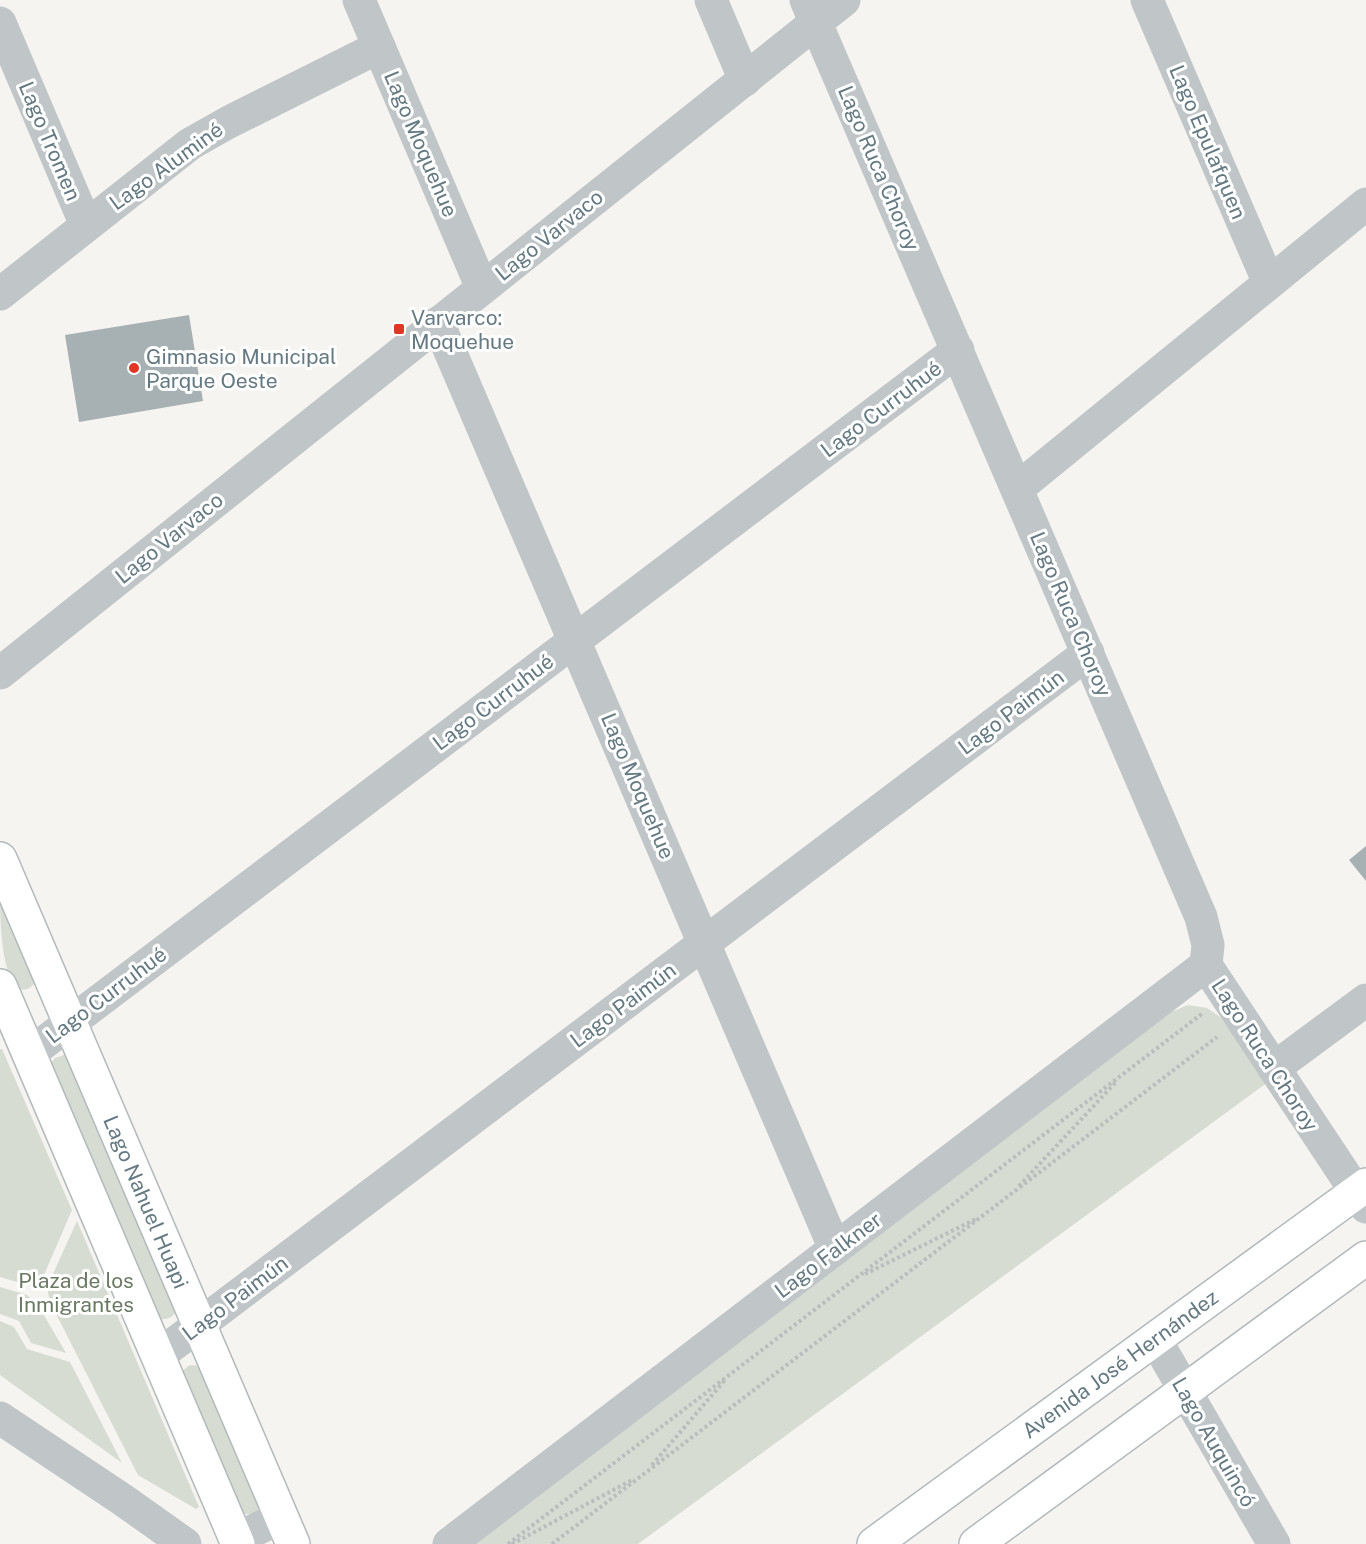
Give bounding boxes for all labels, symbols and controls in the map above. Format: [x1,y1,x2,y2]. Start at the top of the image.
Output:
street label: Lago Epulafquen [1164,61,1252,223]
street label: Lago Moquehue [379,67,463,221]
street label: Lago Tromen [14,78,86,204]
street label: Lago Ruca Choroy [833,82,925,254]
street label: Lago Aluminé [105,117,227,215]
street label: Lago Varvaco [490,184,608,286]
place label: Varvarco: Moquehue [411,305,514,354]
marker: Varvarco: Moquehue [392,322,406,336]
place label: Gimnasio Municipal Parque Oeste [146,344,336,393]
street label: Lago Curruhué [816,355,946,463]
marker: Gimnasio Municipal Parque Oeste [127,361,141,375]
street label: Lago Varvaco [110,487,228,589]
street label: Lago Ruca Choroy [1025,528,1117,700]
street label: Lago Curruhué [428,648,558,756]
street label: Lago Paimún [953,664,1069,760]
street label: Lago Moquehue [596,709,680,863]
street label: Lago Curruhué [41,941,171,1049]
street label: Lago Paimún [565,957,681,1053]
street label: Lago Ruca Choroy [1206,974,1324,1136]
street label: Lago Nahuel Huapi [98,1112,194,1292]
street label: Lago Falkner [770,1207,886,1303]
street label: Lago Paimún [177,1250,293,1346]
park label: Plaza de los Inmigrantes [18,1268,134,1317]
street label: Avenida José Hernández [1017,1285,1223,1443]
street label: Lago Auquincó [1167,1373,1261,1511]

